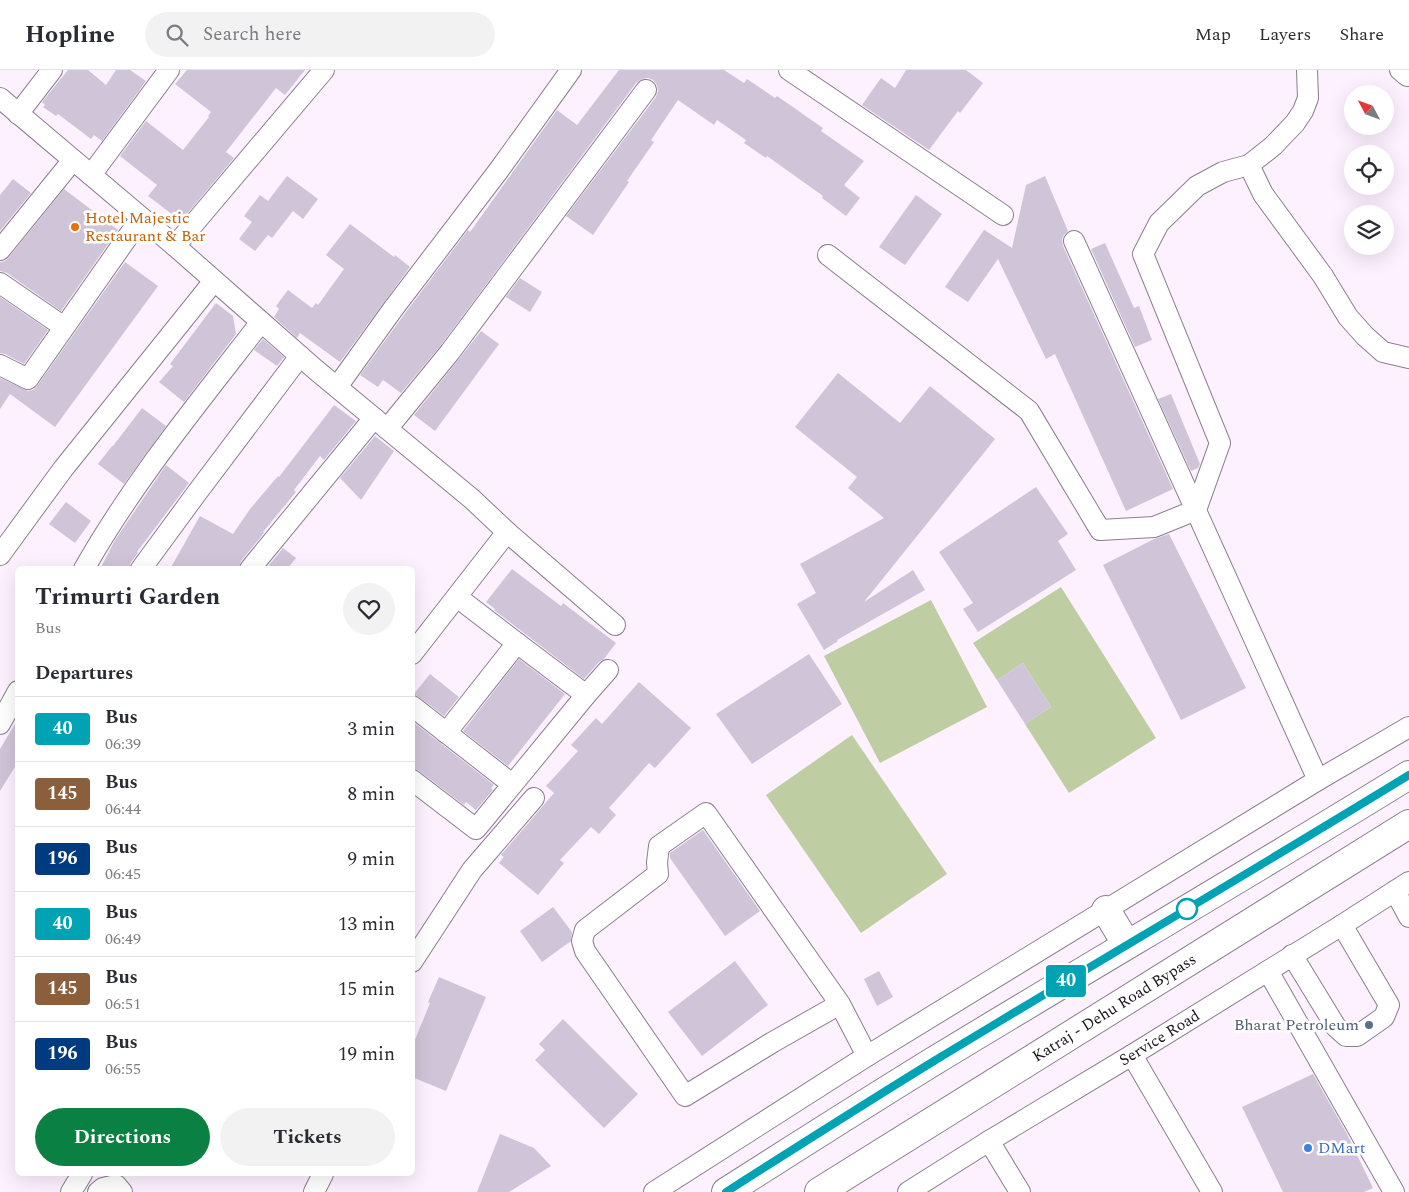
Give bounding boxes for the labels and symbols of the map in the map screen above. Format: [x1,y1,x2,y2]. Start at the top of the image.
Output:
north arrow [1344,85,1394,135]
place label: Hotel Majestic Restaurant & Bar [85,206,206,248]
marker: Hotel Majestic Restaurant & Bar [69,221,81,233]
unlabelled marker [1176,898,1198,920]
street label: Katraj - Dehu Road Bypass [1027,947,1201,1068]
line badge: 40 [1044,965,1088,997]
street label: Service Road [1115,1004,1205,1072]
place label: Bharat Petroleum [1234,1013,1359,1037]
marker: Bharat Petroleum [1363,1019,1375,1031]
place label: DMart [1318,1136,1366,1160]
marker: DMart [1302,1142,1314,1154]

